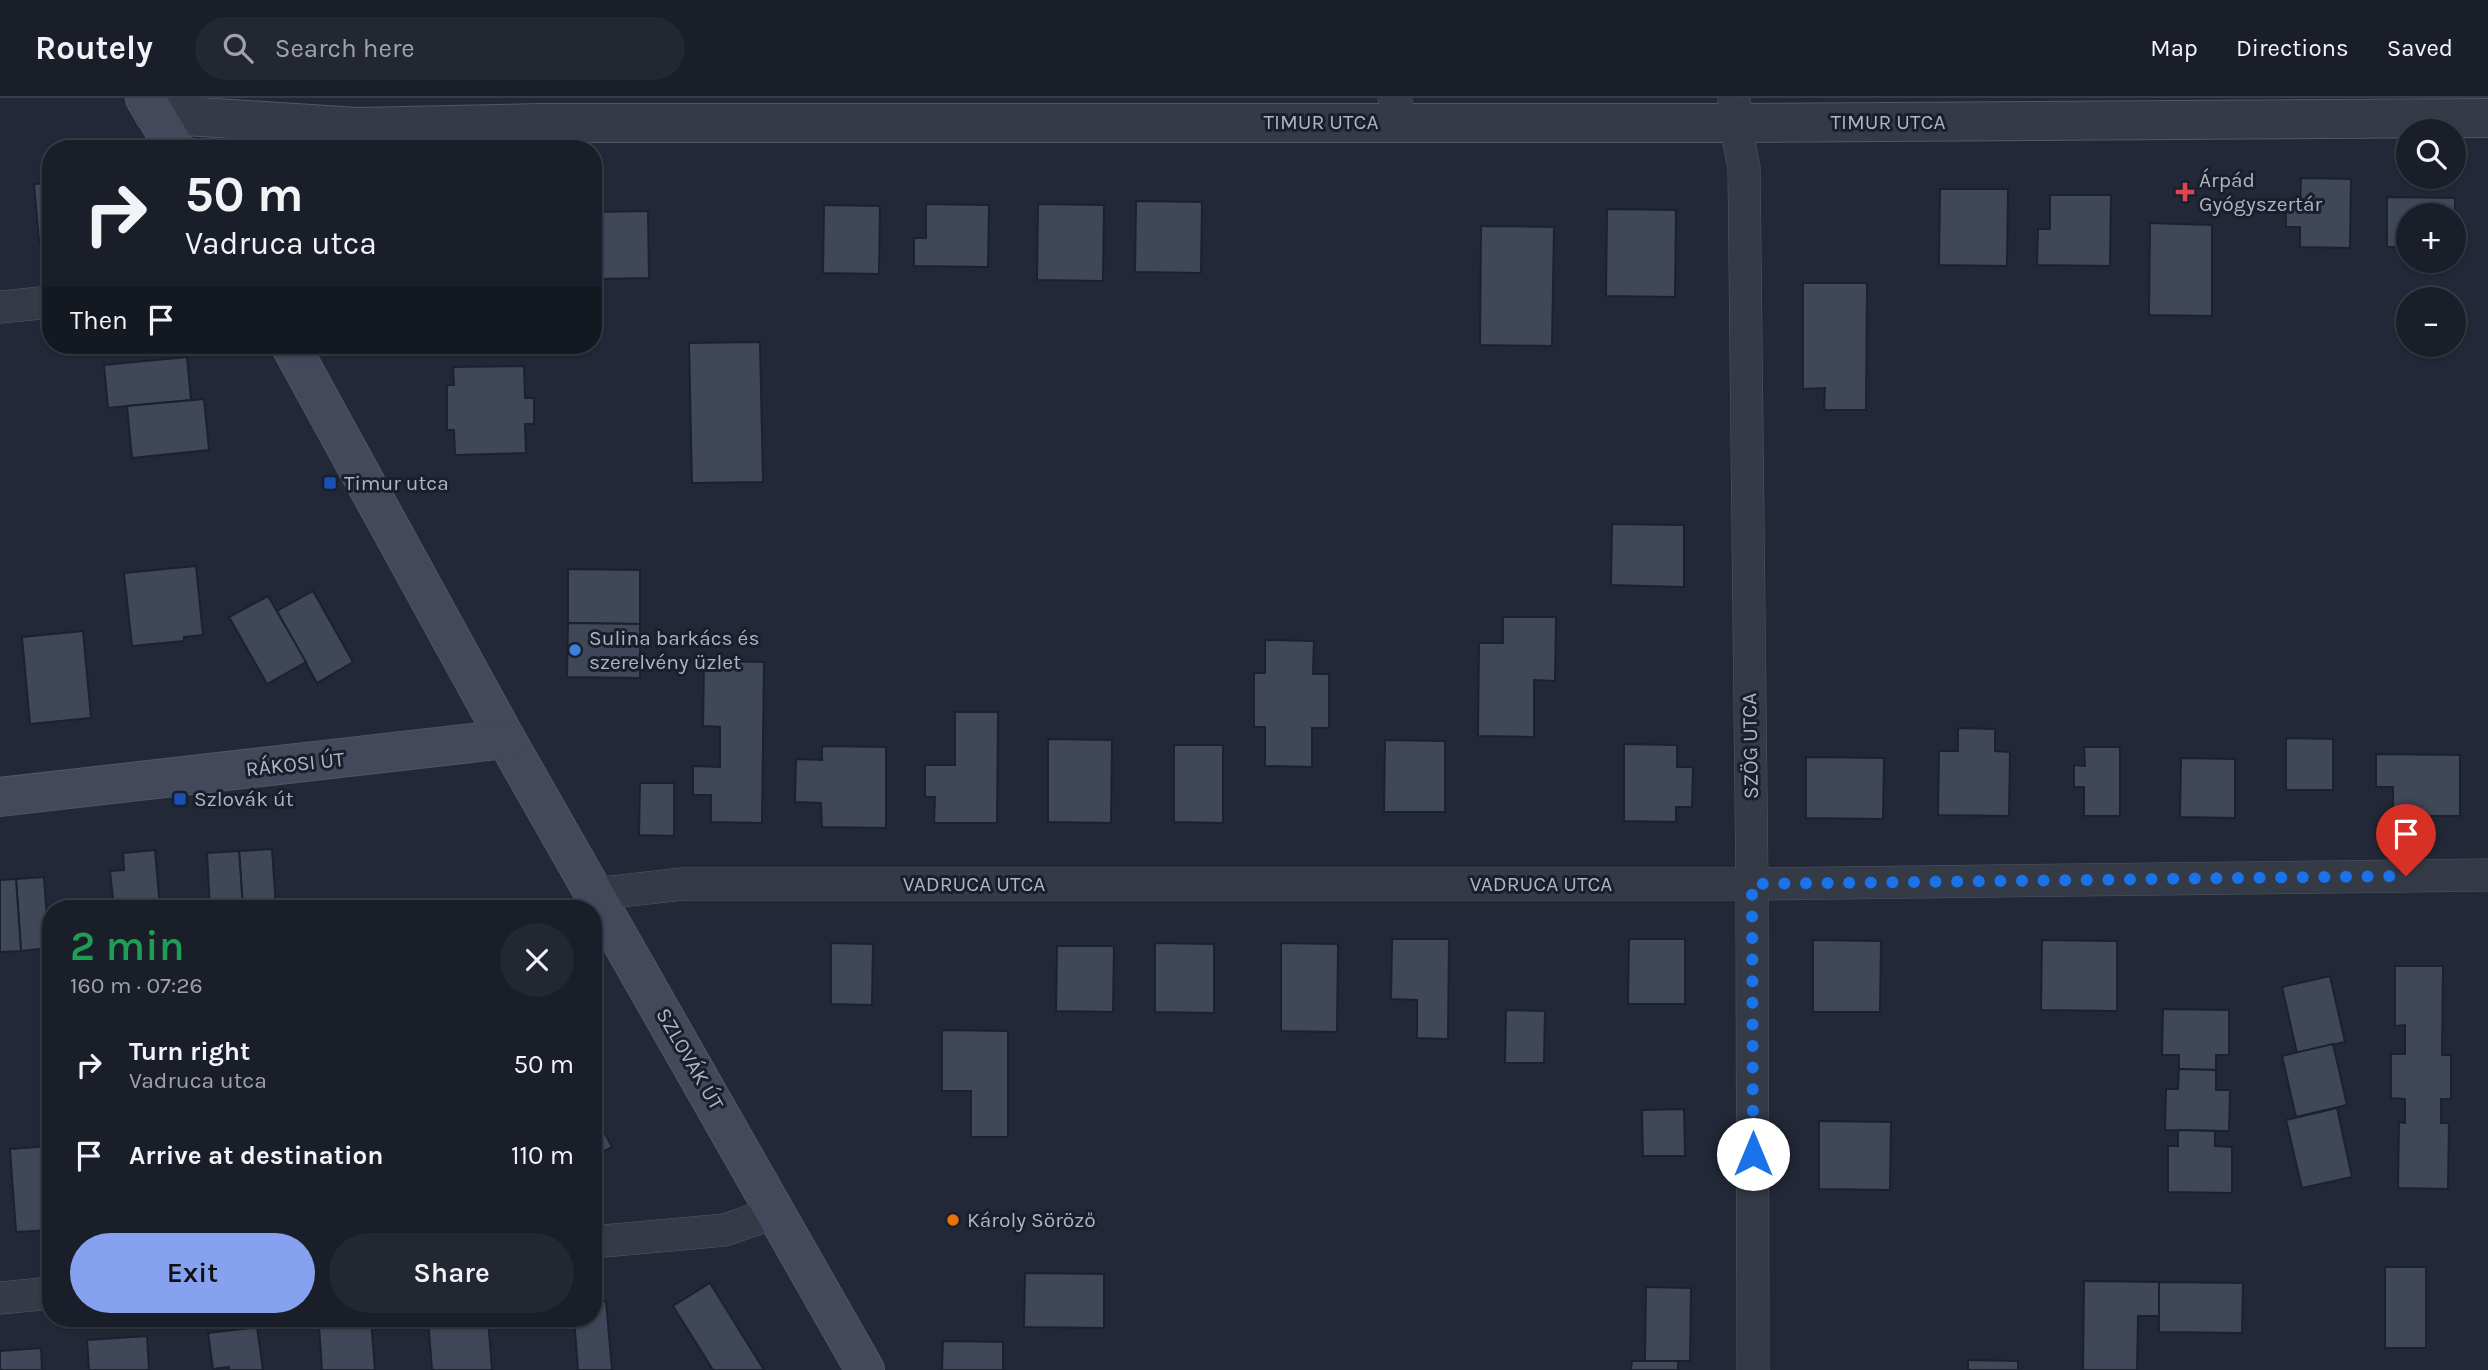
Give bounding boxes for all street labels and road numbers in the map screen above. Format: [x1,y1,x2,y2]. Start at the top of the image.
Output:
street label: TIMUR UTCA [1264,110,1378,134]
street label: TIMUR UTCA [1831,110,1945,134]
street label: SZÖG UTCA [1737,693,1763,799]
street label: RÁKOSI ÚT [245,747,346,781]
street label: VADRUCA UTCA [903,872,1045,896]
street label: VADRUCA UTCA [1470,872,1612,896]
street label: SZLOVÁK ÚT [651,1004,729,1115]

